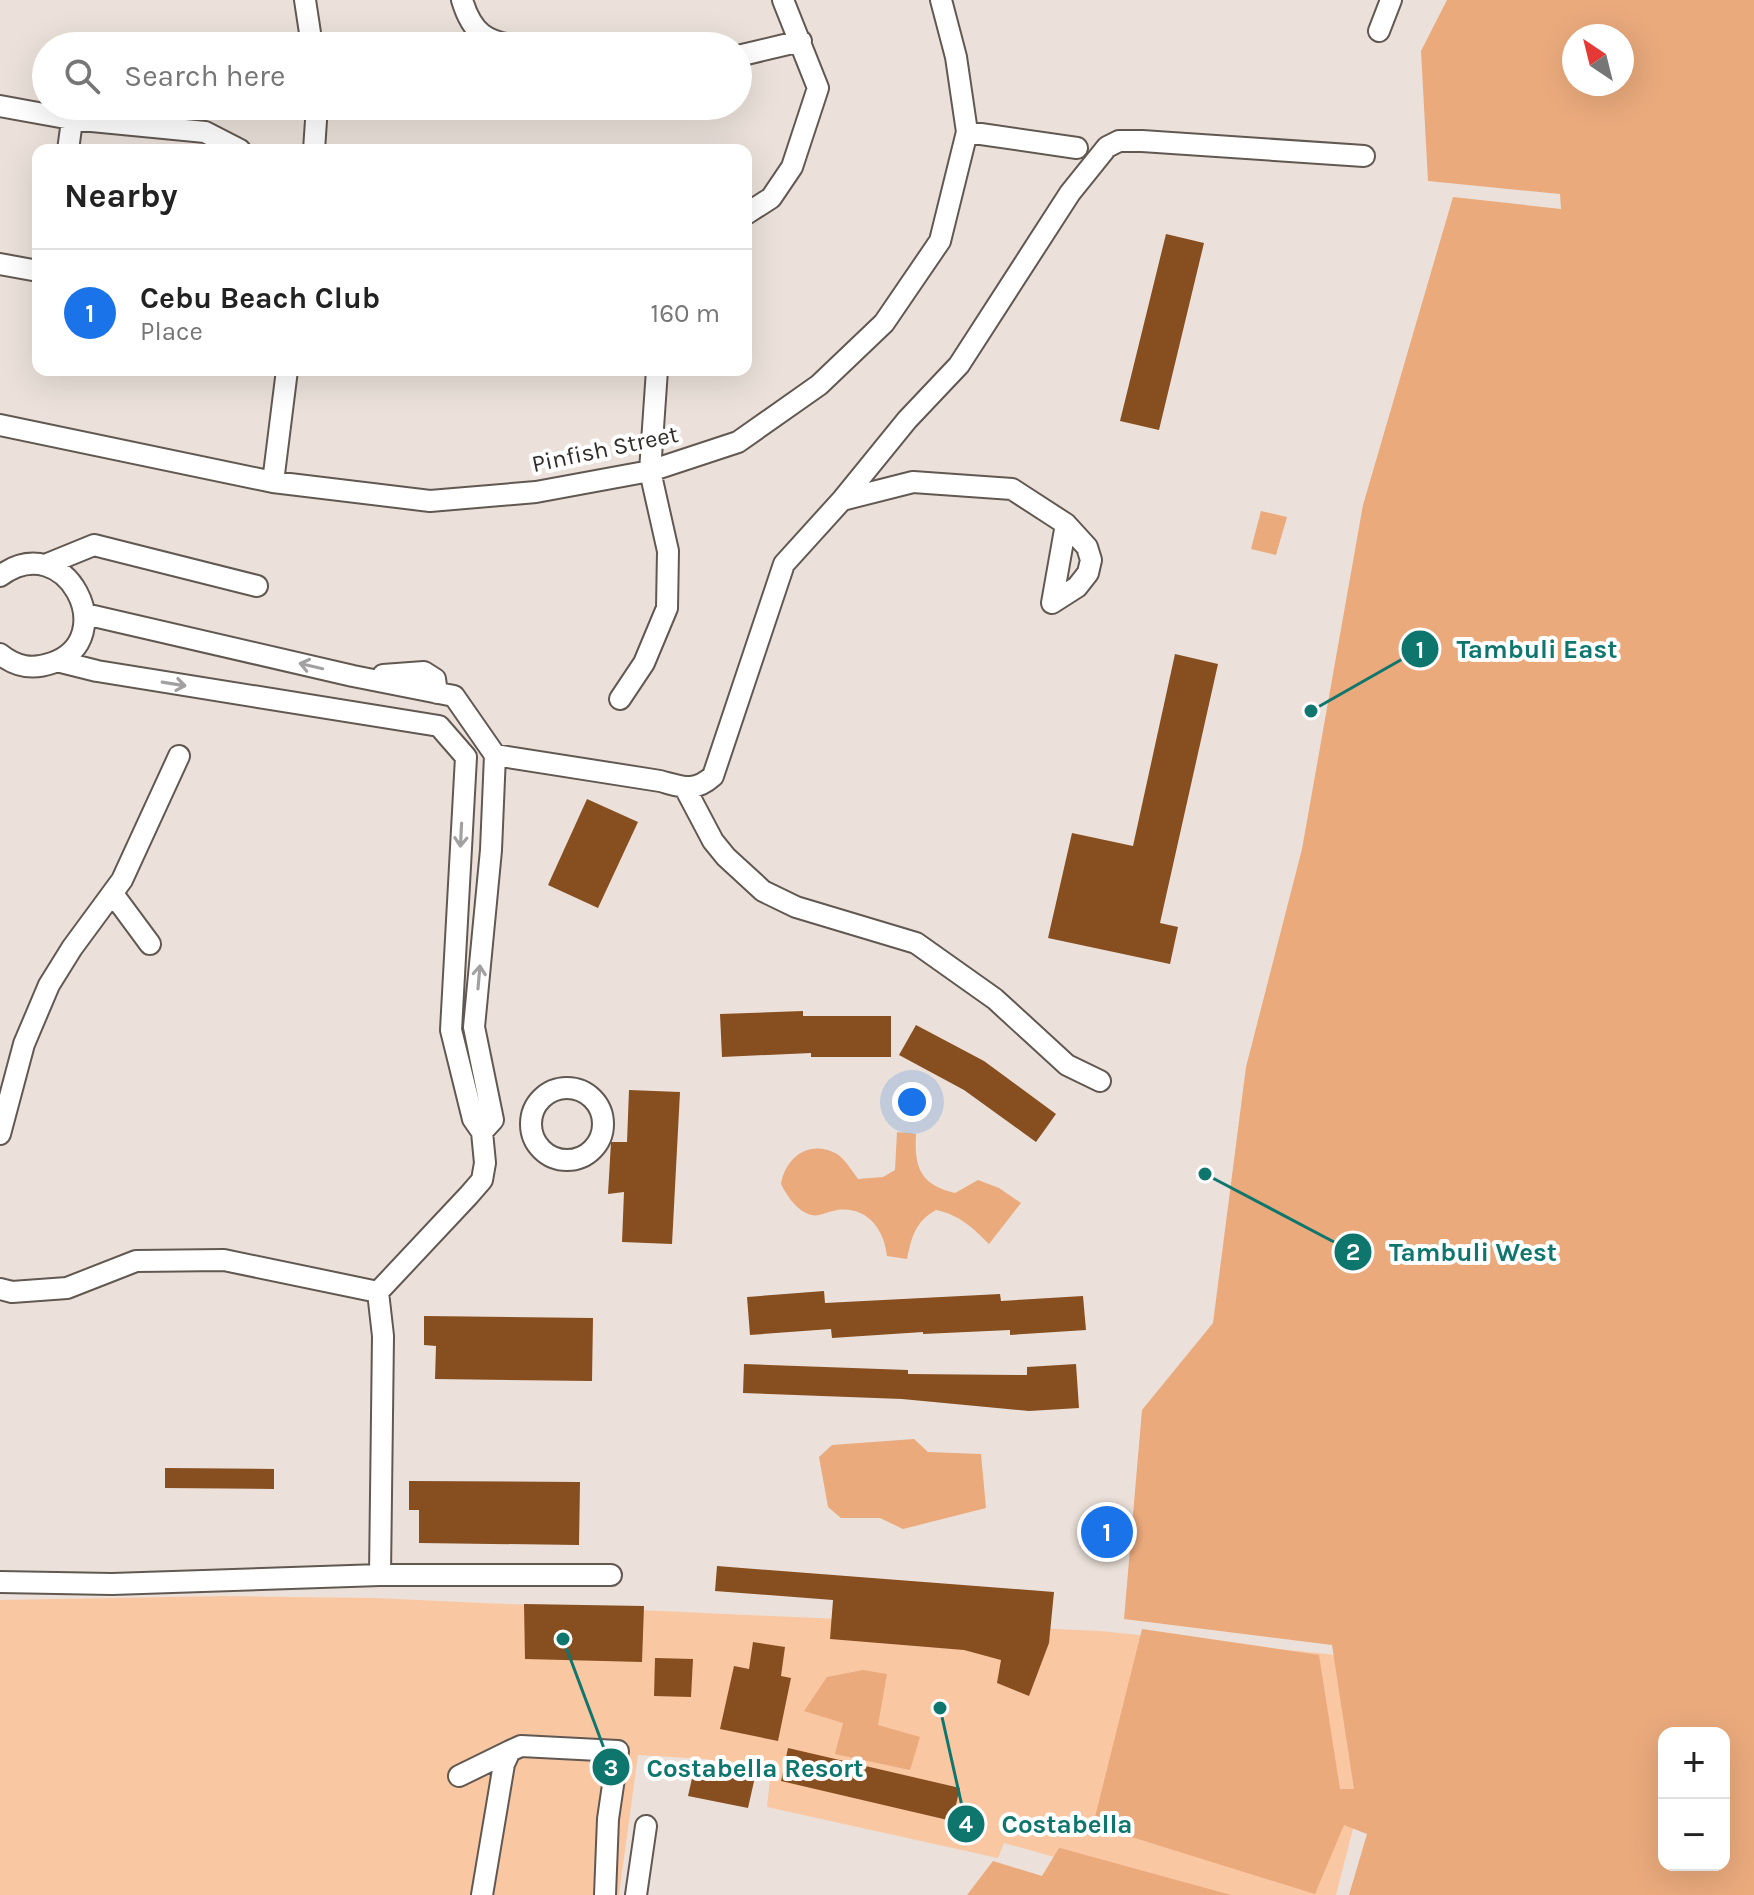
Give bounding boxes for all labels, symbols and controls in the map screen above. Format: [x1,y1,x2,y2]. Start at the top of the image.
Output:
north arrow [1562,24,1634,96]
search box [32,32,752,120]
icon: search [60,54,104,98]
text: Search here [124,58,285,94]
text: Nearby [64,176,178,216]
text: Cebu Beach Club [140,280,380,316]
text: 1 [85,298,95,329]
text: 160 m [651,298,720,329]
text: Place [140,316,203,347]
street label: Pinfish Street [529,420,681,478]
callout: Tambuli East [1400,624,1633,674]
text: Tambuli East [1457,634,1617,665]
text: 1 [1416,636,1424,664]
one-way arrow [298,658,324,673]
one-way arrow [161,677,186,692]
one-way arrow [453,821,468,848]
one-way arrow [471,964,486,991]
your location [892,1082,932,1122]
callout: Tambuli West [1333,1227,1573,1277]
text: Tambuli West [1389,1237,1557,1268]
text: 2 [1346,1238,1360,1266]
pin: 1 [1081,1502,1133,1562]
map controls [1658,1727,1730,1871]
button: + [1658,1727,1730,1799]
callout: Costabella Resort [591,1742,880,1792]
text: Costabella Resort [646,1753,864,1784]
text: 3 [604,1754,618,1782]
callout: Costabella [946,1799,1149,1849]
button: − [1658,1799,1730,1871]
text: Costabella [1001,1809,1133,1840]
text: 4 [959,1810,973,1838]

